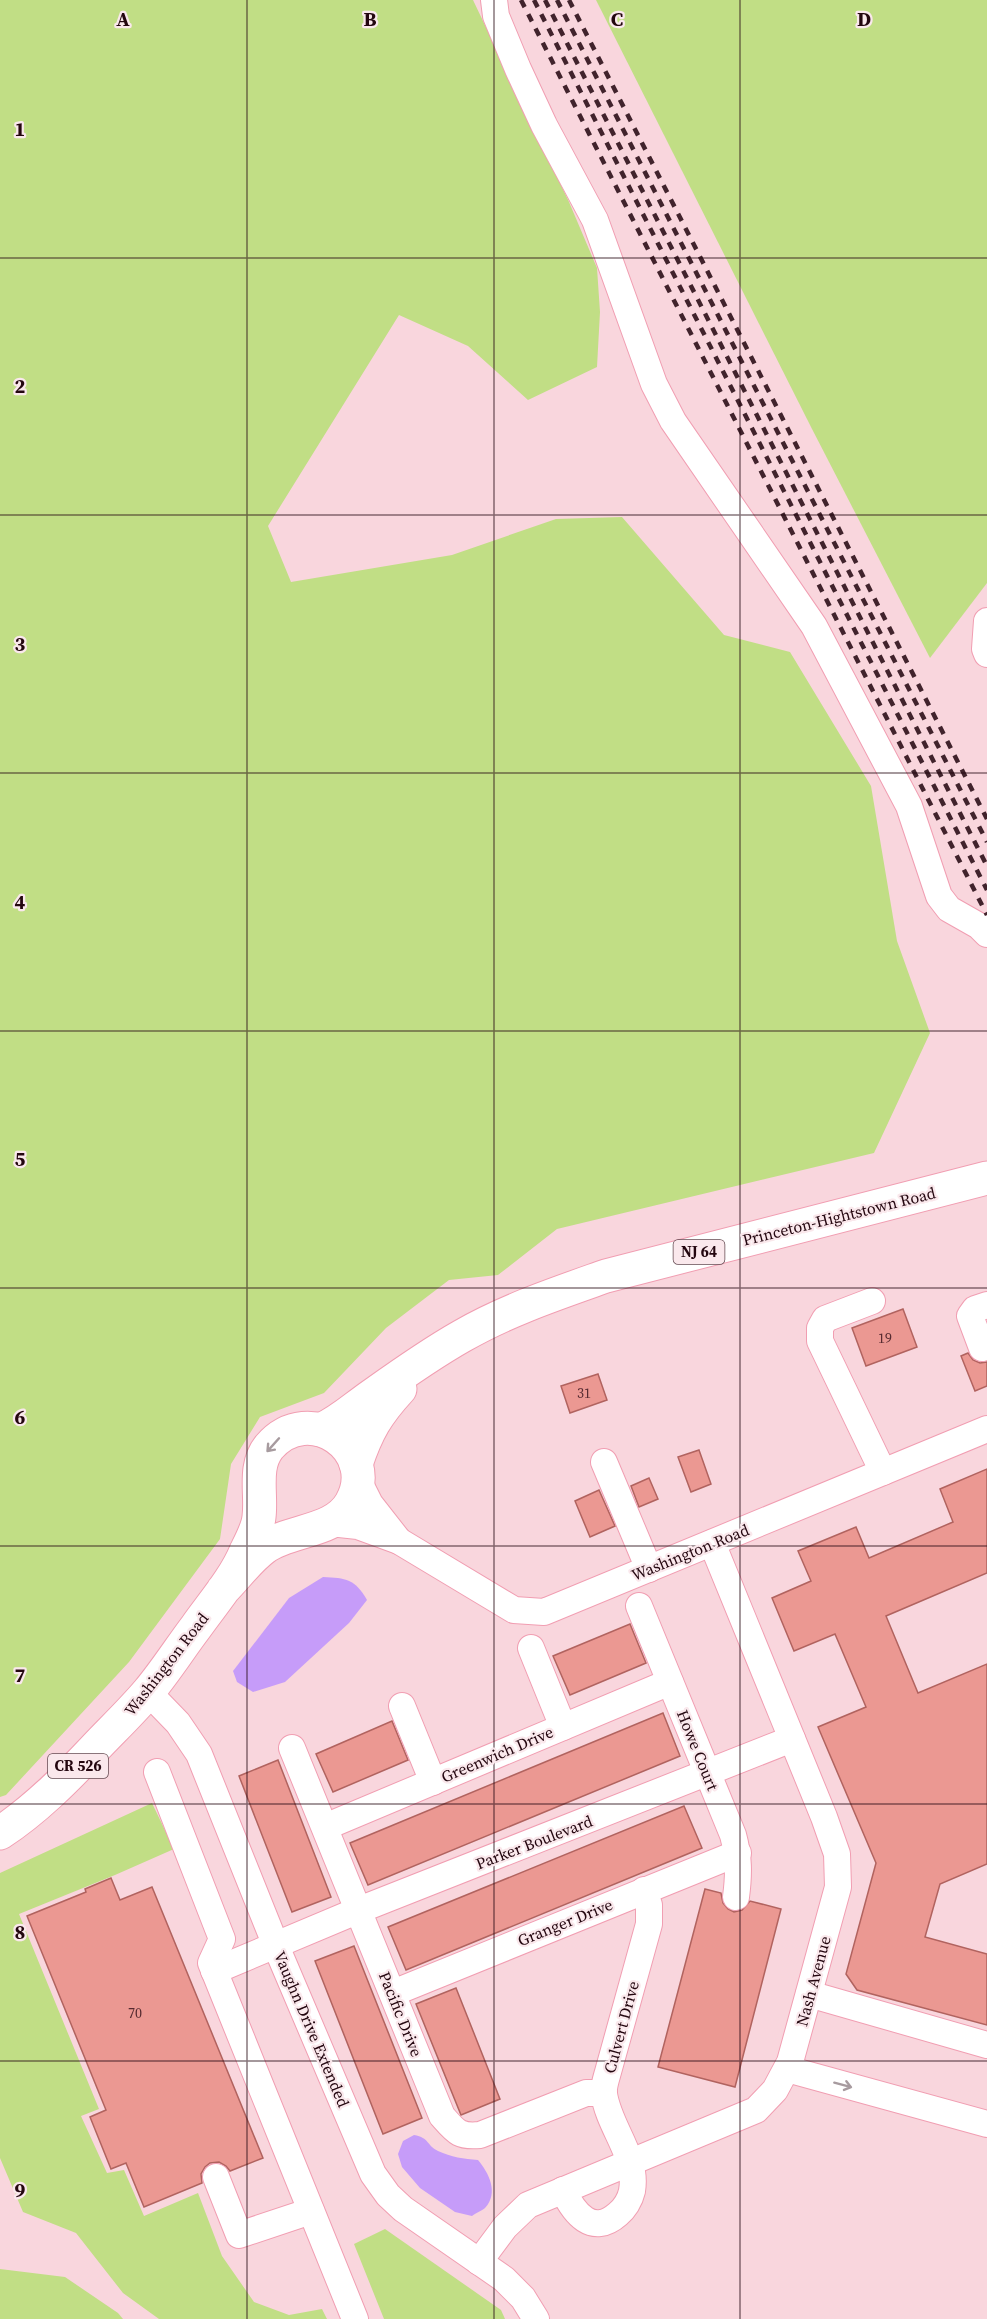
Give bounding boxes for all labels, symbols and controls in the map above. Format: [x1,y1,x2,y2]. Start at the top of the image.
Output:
text: A [116,5,130,33]
text: B [363,5,377,33]
text: C [611,5,623,33]
text: D [857,5,871,33]
text: 1 [15,115,25,143]
text: 2 [15,372,26,400]
text: 3 [15,630,26,658]
text: 4 [15,888,26,916]
text: 5 [15,1145,26,1173]
street label: Princeton-Hightstown Road [740,1181,938,1251]
road number: NJ 64 [674,1240,724,1264]
house number: 19 [878,1328,892,1348]
house number: 31 [577,1383,591,1403]
text: 6 [15,1403,26,1431]
one-way arrow [266,1437,280,1452]
street label: Washington Road [628,1518,752,1586]
street label: Washington Road [119,1608,213,1720]
text: 7 [15,1661,26,1689]
street label: Howe Court [672,1706,724,1794]
street label: Greenwich Drive [438,1721,556,1787]
road number: CR 526 [48,1754,108,1778]
street label: Parker Boulevard [472,1810,596,1874]
street label: Granger Drive [514,1893,616,1951]
text: 8 [15,1918,25,1946]
street label: Nash Avenue [790,1934,836,2028]
street label: Vaughn Drive Extended [269,1948,355,2110]
street label: Pacific Drive [374,1968,428,2060]
street label: Culvert Drive [598,1979,644,2075]
house number: 70 [128,2003,142,2023]
one-way arrow [833,2079,852,2091]
text: 9 [15,2176,26,2204]

